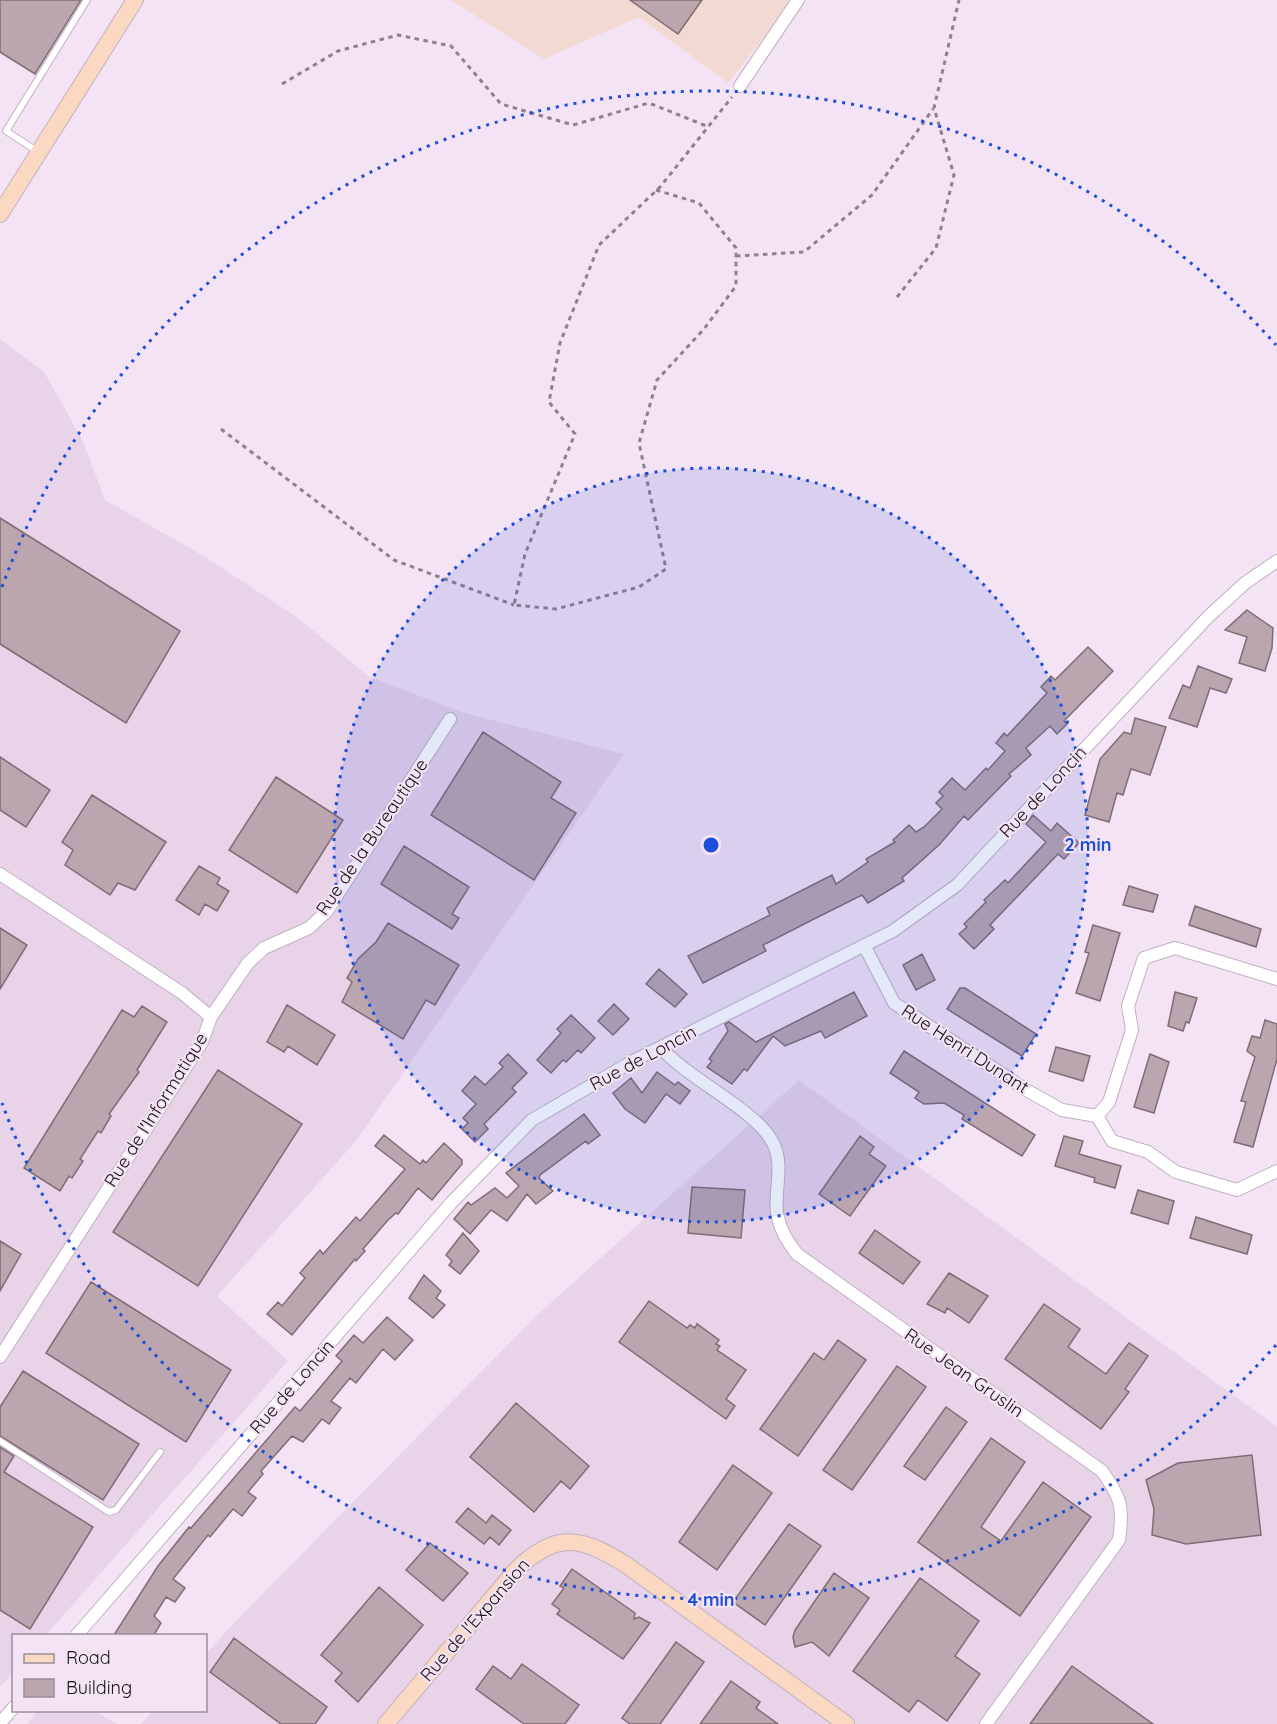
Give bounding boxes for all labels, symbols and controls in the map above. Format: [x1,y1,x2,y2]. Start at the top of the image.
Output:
street label: Rue de Loncin [994,741,1091,843]
street label: Rue de la Bureautique [311,754,433,919]
text: 2 min [1065,833,1111,856]
centre of rings [701,835,721,855]
street label: Rue Henri Dunant [897,999,1033,1098]
street label: Rue de Loncin [585,1020,700,1095]
street label: Rue de l'Informatique [99,1028,212,1191]
street label: Rue Jean Gruslin [900,1323,1028,1422]
street label: Rue de Loncin [244,1335,339,1439]
street label: Rue de l'Expansion [415,1553,534,1686]
text: 4 min [687,1588,735,1611]
legend [12,1634,207,1712]
text: Road [66,1646,111,1669]
text: Building [66,1676,132,1699]

